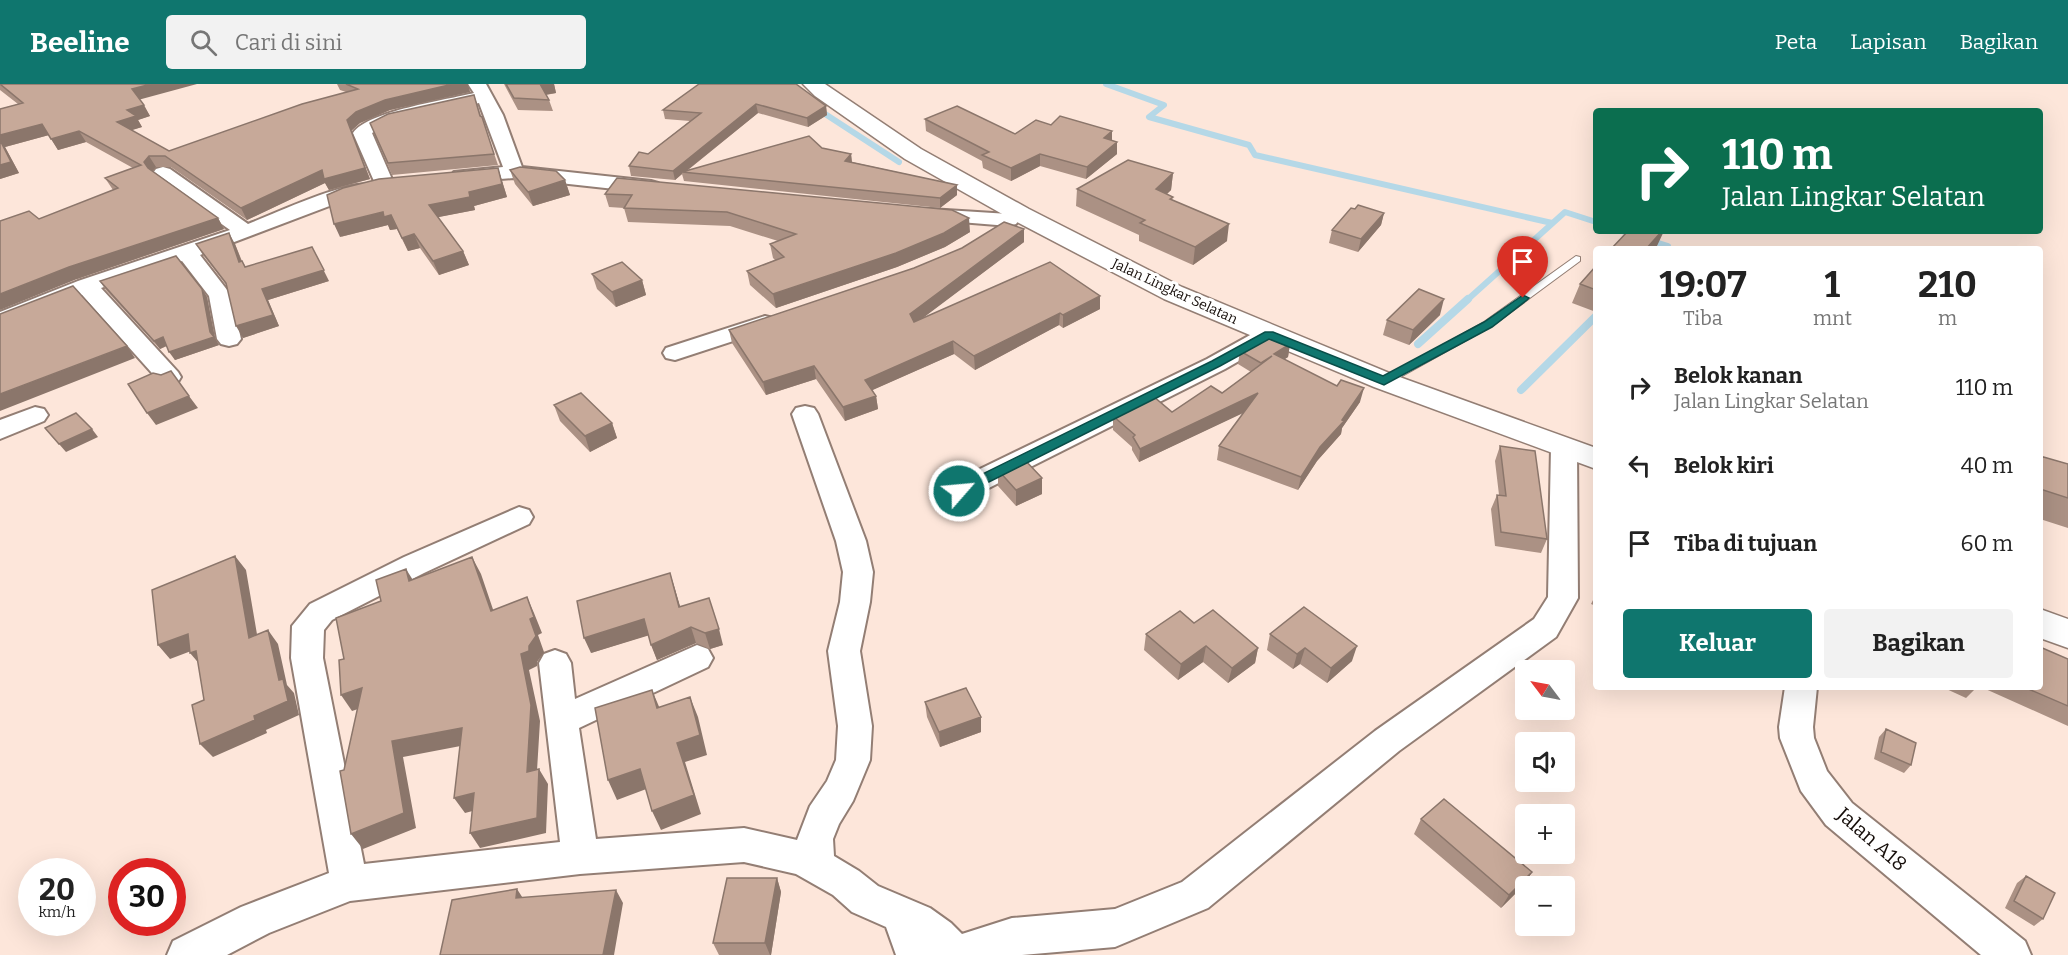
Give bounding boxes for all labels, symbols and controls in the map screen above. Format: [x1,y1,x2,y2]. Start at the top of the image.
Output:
search box [166,15,586,69]
text: Beeline [30,26,130,59]
icon: search [187,26,220,59]
text: Cari di sini [235,29,342,56]
text: Peta [1775,29,1817,55]
text: Lapisan [1850,29,1927,55]
text: Bagikan [1960,29,2038,55]
text: 110 m [1722,130,1833,180]
icon: right [1623,132,1701,210]
text: Jalan Lingkar Selatan [1722,181,1985,213]
pin [1497,236,1548,298]
icon: arrive [1506,245,1539,278]
street label: Jalan Lingkar Selatan [1108,255,1240,328]
text: 19:07 [1659,263,1747,307]
text: 1 [1825,263,1840,307]
text: 210 [1918,263,1977,307]
text: Tiba [1683,306,1723,330]
text: mnt [1813,306,1852,330]
text: m [1938,306,1957,330]
text: Belok kanan [1674,362,1802,389]
icon: right [1623,371,1656,404]
text: 110 m [1956,374,2013,401]
text: Jalan Lingkar Selatan [1674,389,1869,413]
icon: left [1623,449,1656,482]
text: Belok kiri [1674,452,1774,479]
text: 40 m [1961,452,2013,479]
position arrow [927,459,991,523]
icon: arrive [1623,527,1656,560]
text: Tiba di tujuan [1674,530,1817,557]
text: 60 m [1961,530,2013,557]
button: Keluar [1623,609,1812,678]
button: Bagikan [1824,609,2013,678]
north arrow [1515,660,1575,720]
map controls [1515,660,1575,936]
button: sound [1515,732,1575,792]
street label: Jalan A18 [1831,802,1912,876]
button: + [1515,804,1575,864]
speed limit sign: 30 [108,858,186,936]
text: 20 [39,872,75,908]
button: − [1515,876,1575,936]
text: km/h [38,903,76,921]

